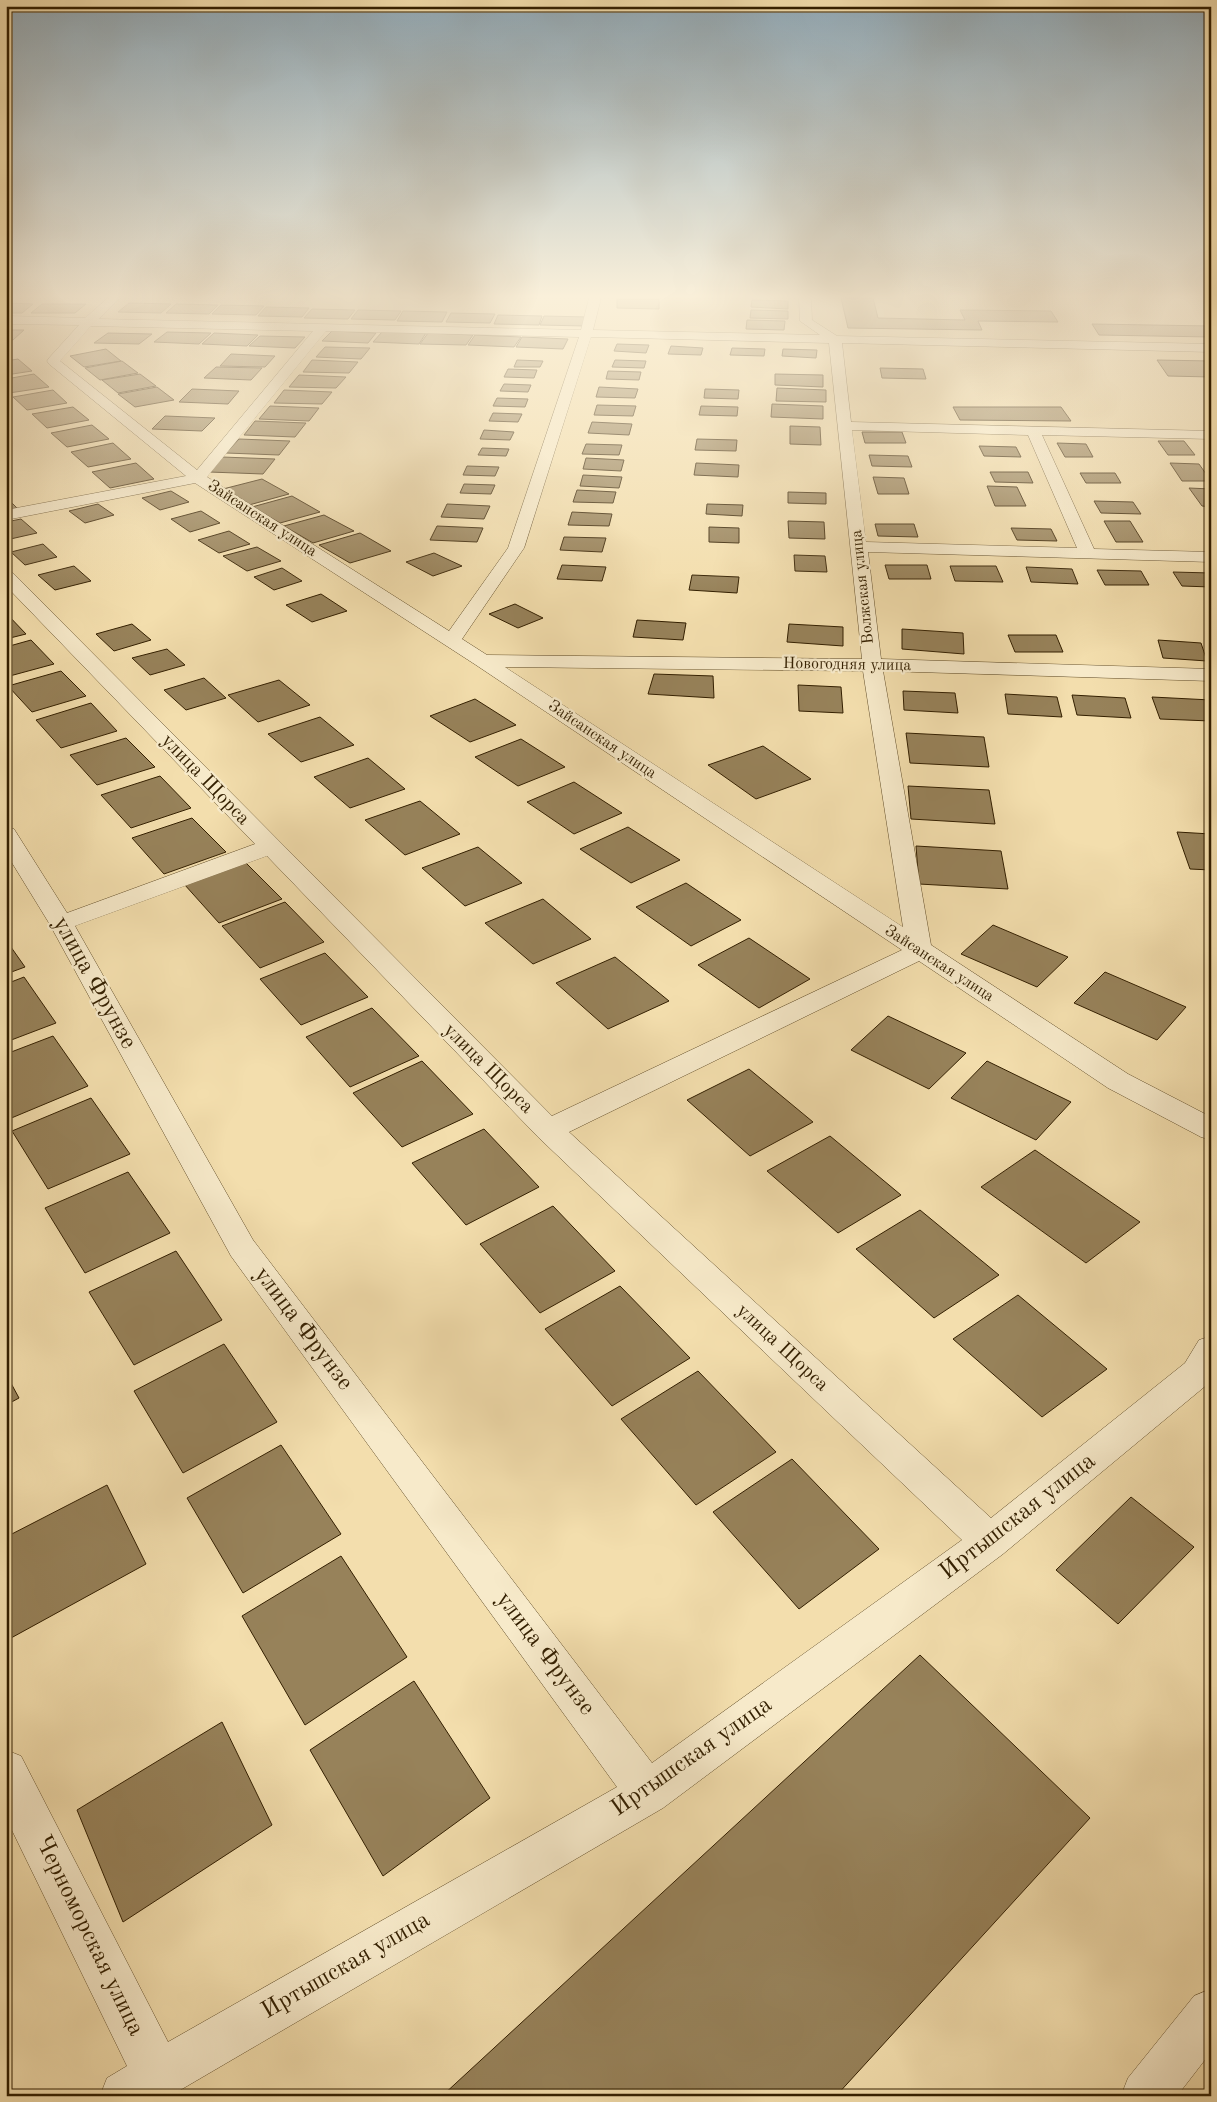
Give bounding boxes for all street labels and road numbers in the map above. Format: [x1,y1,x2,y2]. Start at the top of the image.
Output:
street label: Зайсанская улица [204,478,320,560]
street label: Волжская улица [849,529,877,645]
street label: Новогодняя улица [783,656,911,674]
street label: Зайсанская улица [545,698,659,782]
street label: улица Щорса [157,731,253,829]
street label: улица Фрунзе [48,913,140,1053]
street label: Зайсанская улица [881,923,997,1005]
street label: улица Щорса [439,1020,537,1118]
street label: улица Фрунзе [249,1263,357,1395]
street label: улица Щорса [732,1300,832,1396]
street label: Иртышская улица [936,1449,1100,1585]
street label: улица Фрунзе [491,1588,599,1720]
street label: Иртышская улица [607,1693,777,1821]
street label: Черноморская улица [30,1832,148,2040]
street label: Иртышская улица [258,1908,434,2024]

